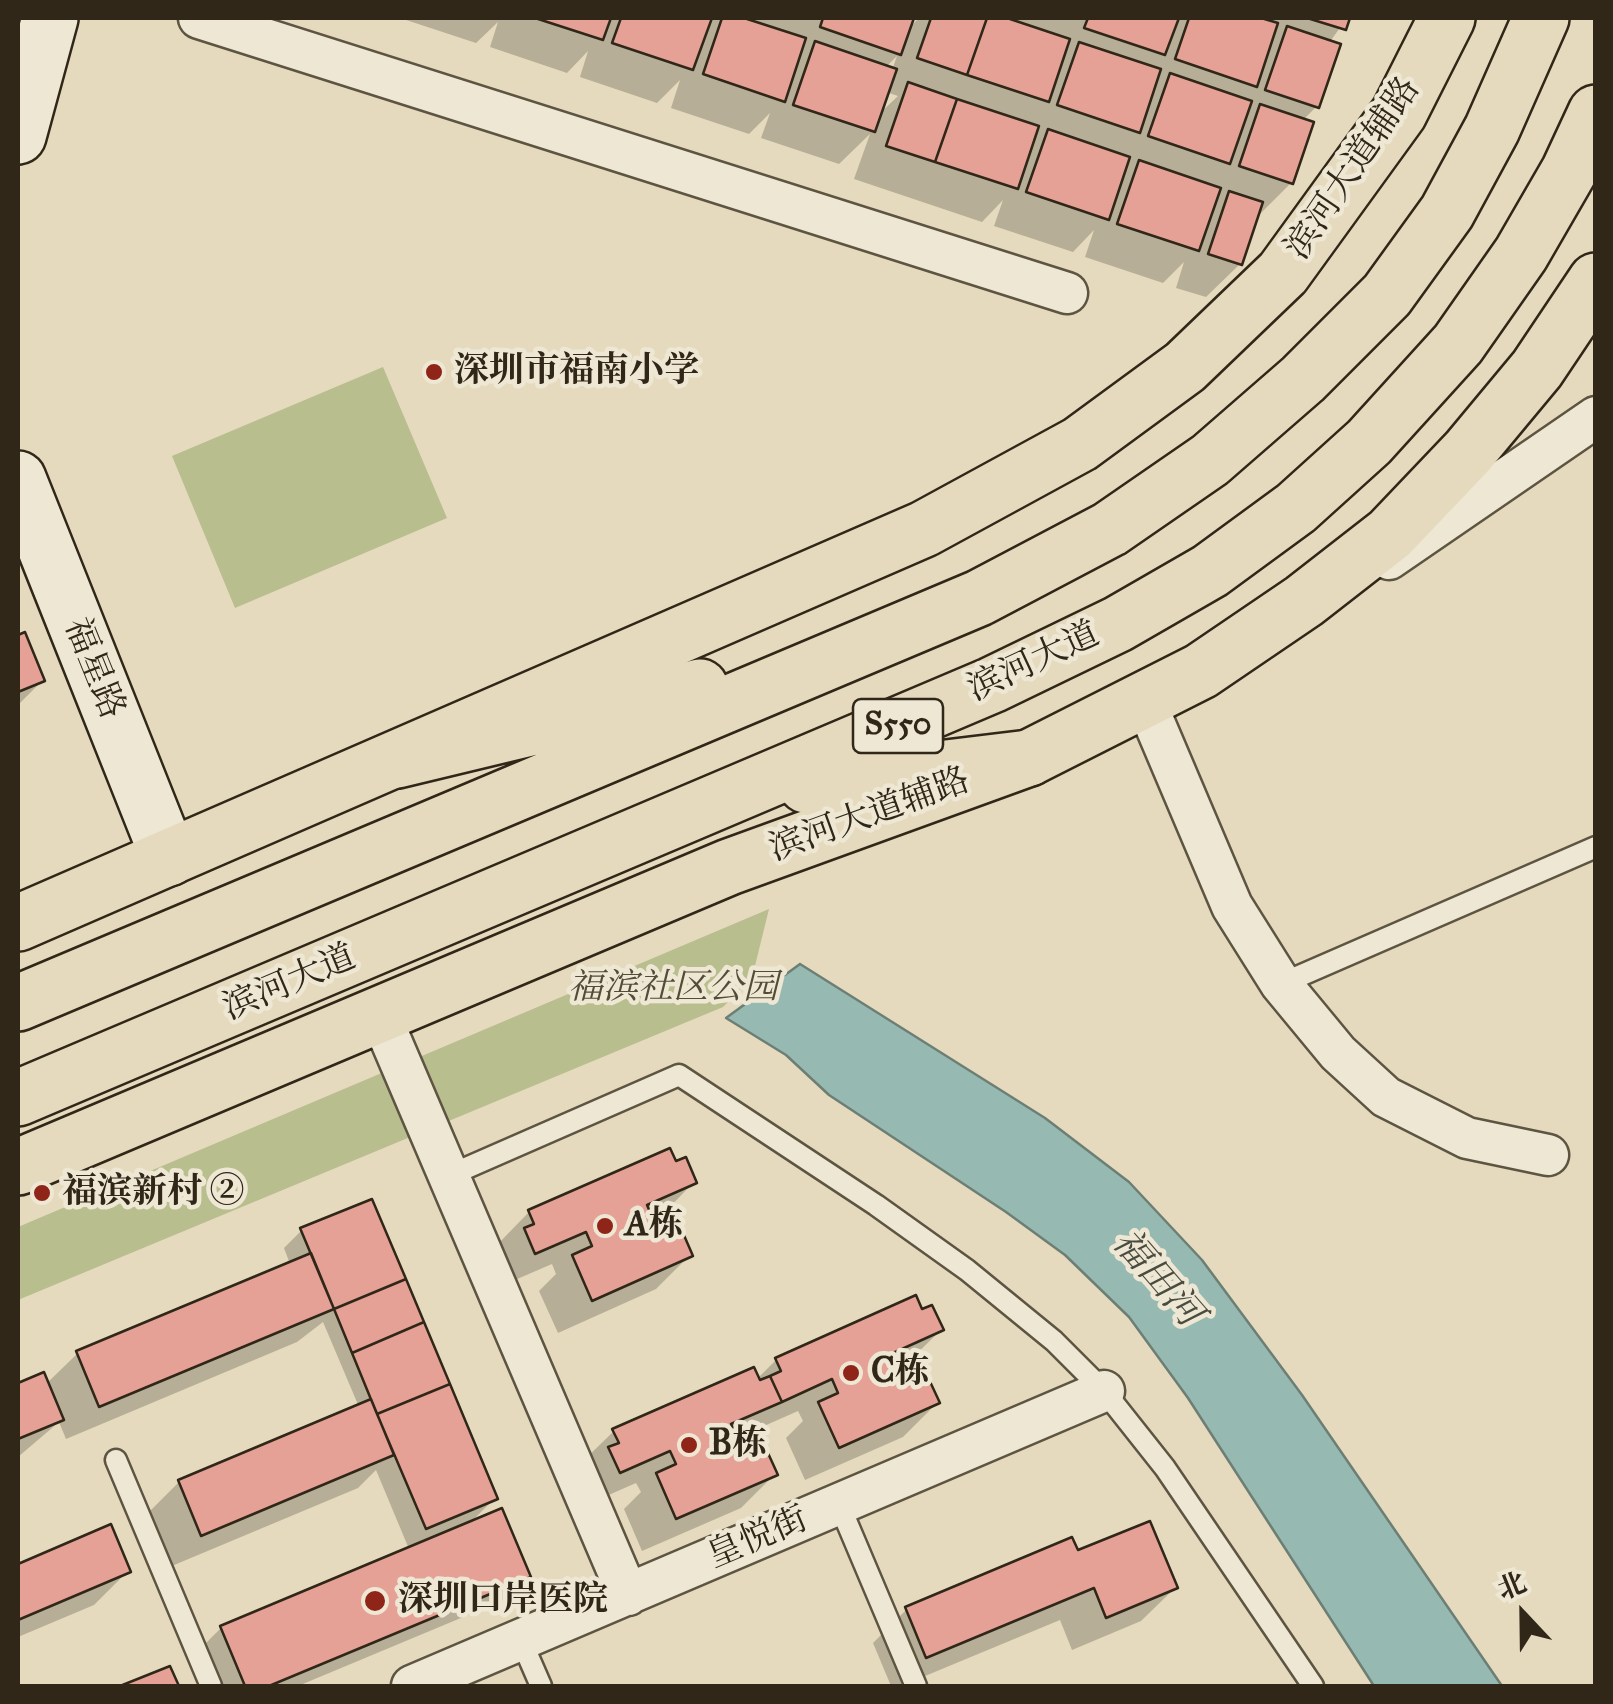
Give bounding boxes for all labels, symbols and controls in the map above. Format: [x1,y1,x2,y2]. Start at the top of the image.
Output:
street label: 滨河大道辅路 [1278,70,1430,268]
place label: 深圳市福南小学 [454,351,699,393]
marker: 深圳市福南小学 [423,361,445,383]
street label: 福星路 [54,612,132,726]
street label: 滨河大道 [962,614,1106,712]
road number: S550 [853,699,943,753]
street label: 滨河大道辅路 [764,760,976,872]
street label: 滨河大道 [217,937,363,1031]
park label: 福滨社区公园 [568,968,778,1010]
place label: 福滨新村 ② [62,1172,245,1214]
marker: 福滨新村 ② [31,1182,53,1204]
place label: A栋 [625,1205,684,1247]
marker: A栋 [594,1215,616,1237]
water label: 福田河 [1101,1221,1211,1337]
place label: C栋 [871,1352,930,1394]
marker: C栋 [840,1362,862,1384]
place label: B栋 [709,1424,767,1466]
marker: B栋 [678,1434,700,1456]
street label: 皇悦街 [701,1499,815,1579]
north arrow [1473,1564,1573,1664]
text: 北 [1492,1564,1531,1607]
place label: 深圳口岸医院 [398,1580,608,1622]
marker: 深圳口岸医院 [362,1588,388,1614]

